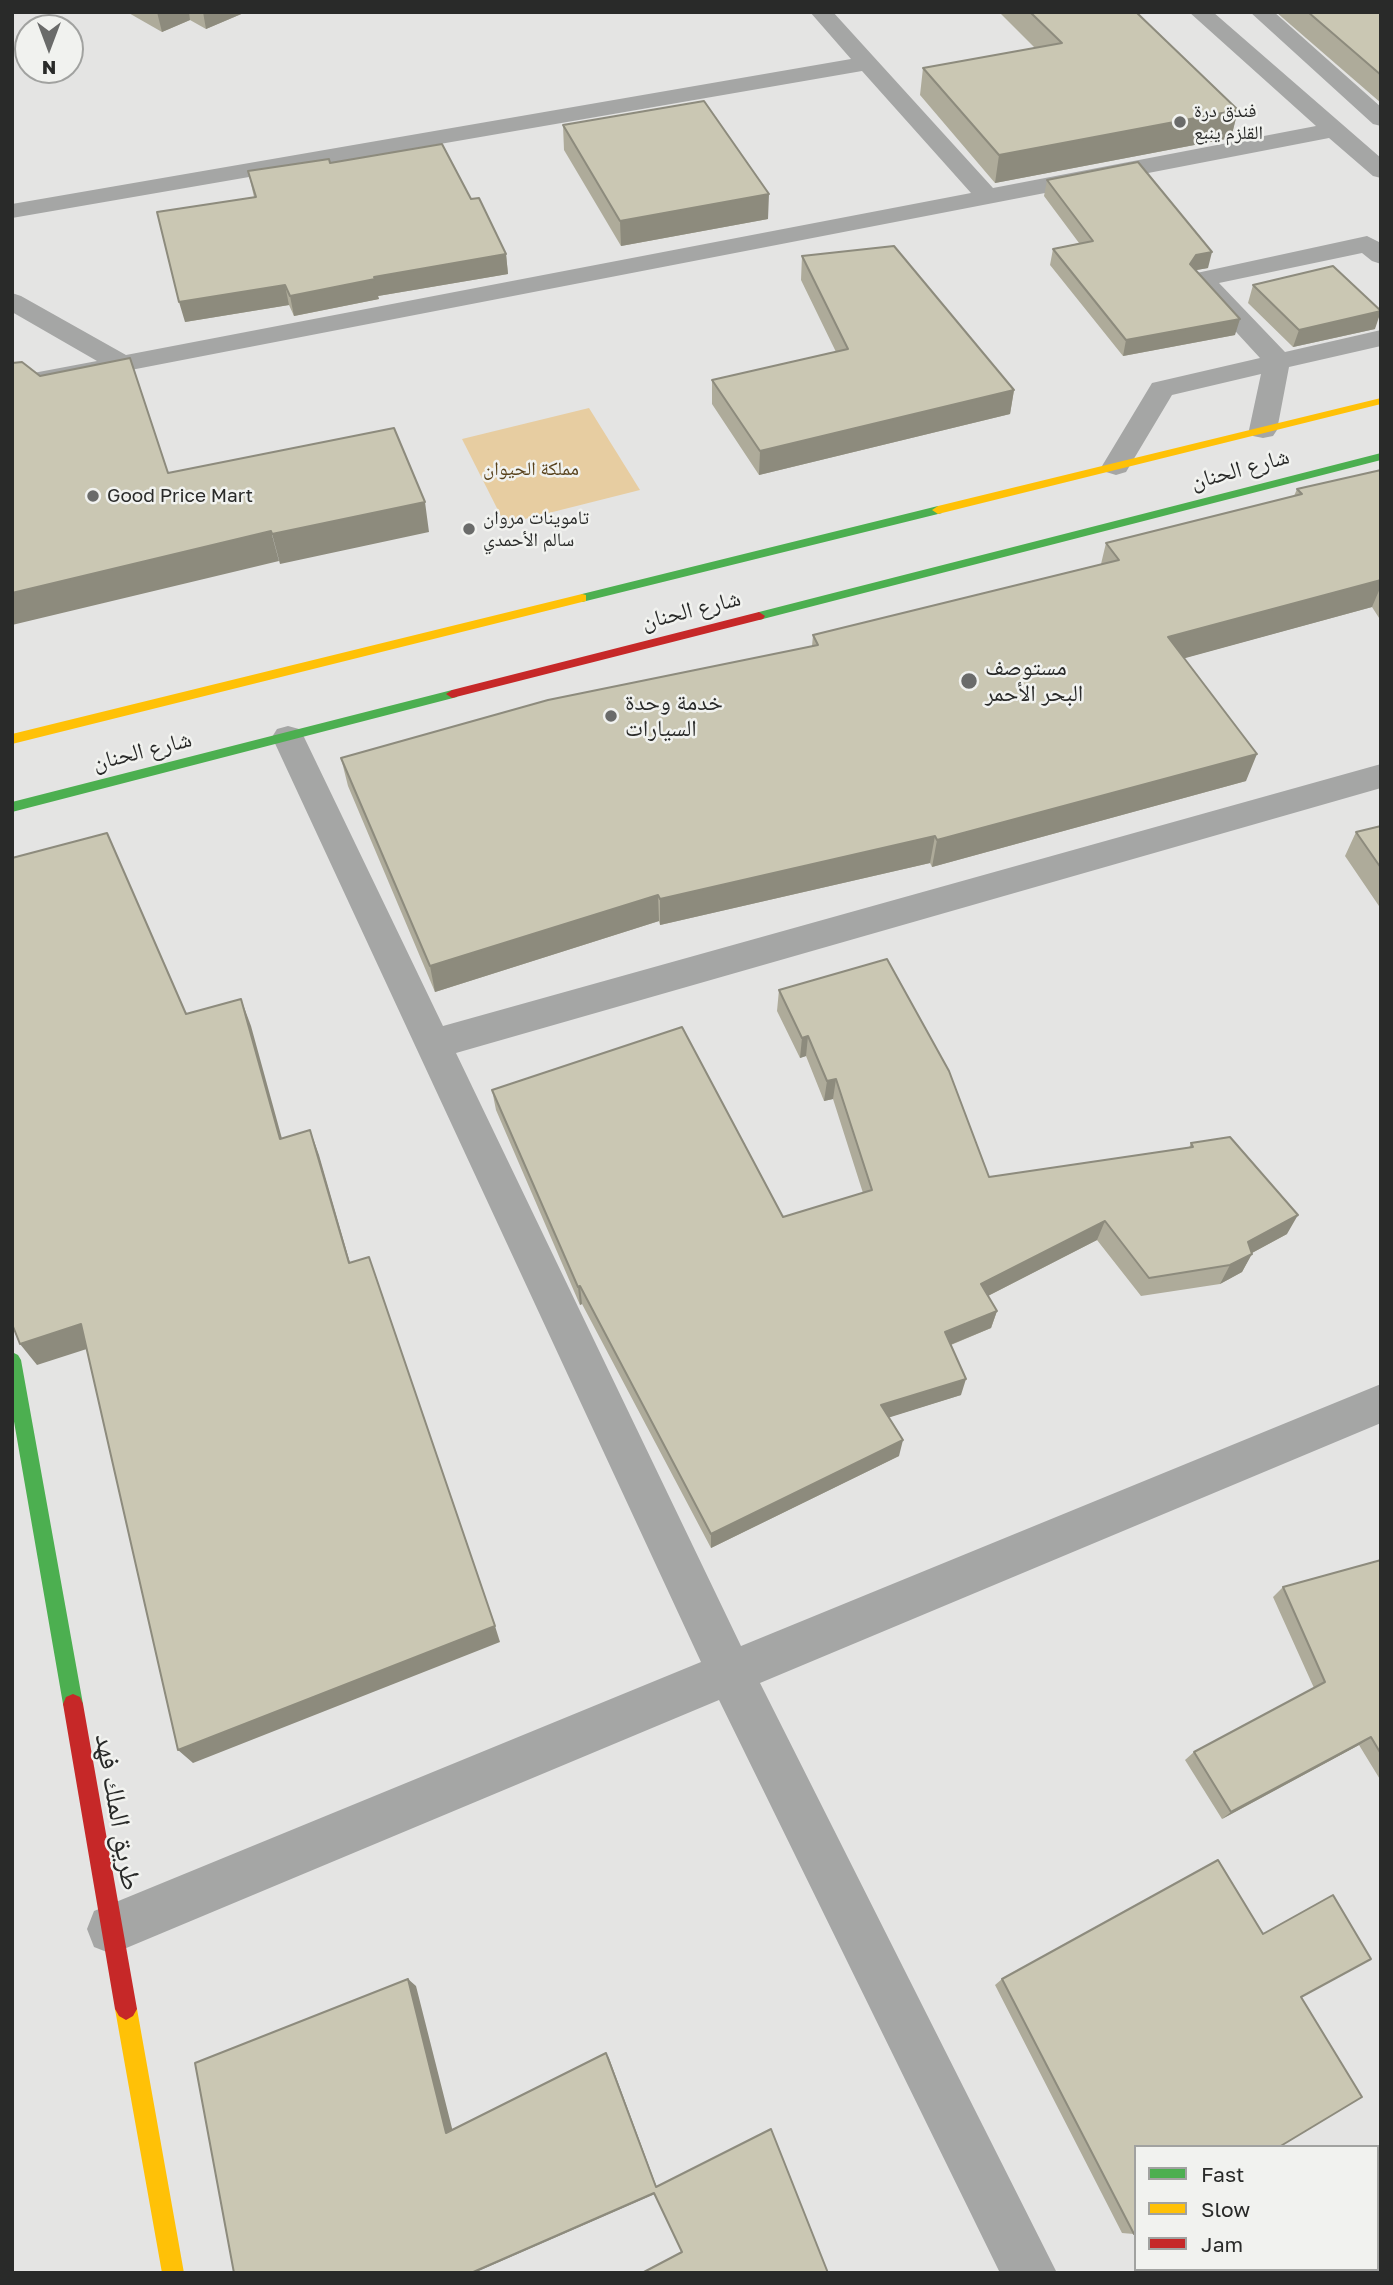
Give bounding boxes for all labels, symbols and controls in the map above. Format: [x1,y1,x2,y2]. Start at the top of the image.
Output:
north arrow [14,14,84,84]
text: N [42,57,56,80]
place label: فندق درة القلزم ينبع [1194,100,1263,144]
marker: فندق درة القلزم ينبع [1172,114,1188,130]
street label: شارع الحنان [1188,443,1292,495]
park label: مملكة الحيوان [483,458,579,480]
place label: Good Price Mart [107,485,253,507]
marker: Good Price Mart [85,488,101,504]
place label: تاموينات مروان سالم الأحمدي [483,507,589,551]
marker: تاموينات مروان سالم الأحمدي [461,521,477,537]
street label: شارع الحنان [639,584,743,636]
place label: مستوصف البحر الأحمر [985,654,1083,708]
marker: مستوصف البحر الأحمر [959,671,979,691]
place label: خدمة وحدة السيارات [625,689,723,743]
marker: خدمة وحدة السيارات [603,708,619,724]
street label: شارع الحنان [90,725,194,777]
street label: طريق الملك فهد [88,1731,148,1893]
legend [1134,2145,1379,2271]
text: Fast [1201,2161,1244,2187]
text: Slow [1201,2196,1250,2222]
text: Jam [1201,2231,1243,2257]

